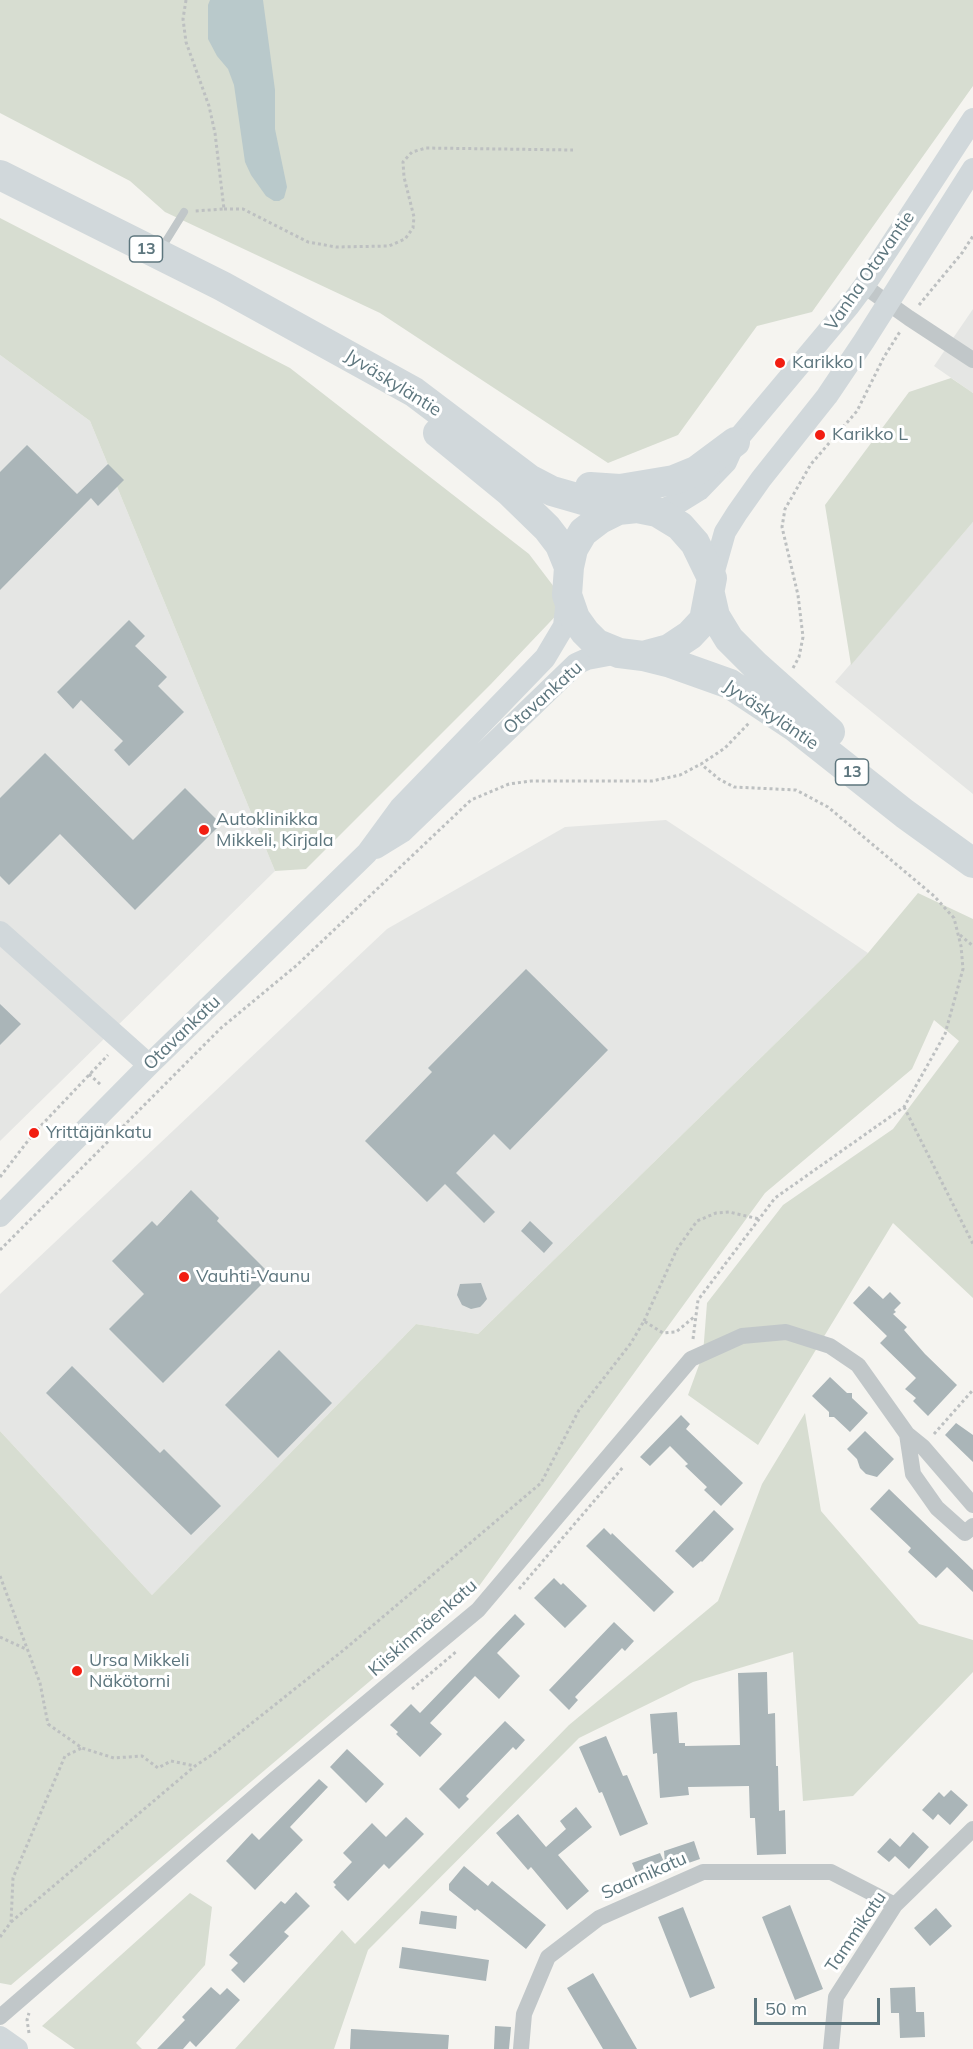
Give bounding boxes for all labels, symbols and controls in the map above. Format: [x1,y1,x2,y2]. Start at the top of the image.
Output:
street label: Vanha Otavantie [821,207,919,335]
road number: 13 [130,236,162,262]
street label: Jyväskyläntie [341,345,445,421]
place label: Karikko I [792,352,863,374]
marker: Karikko I [773,356,787,370]
place label: Karikko L [832,424,908,446]
marker: Karikko L [813,428,827,442]
street label: Otavankatu [499,657,587,739]
street label: Jyväskyläntie [720,675,822,755]
road number: 13 [836,759,868,785]
place label: Autoklinikka Mikkeli, Kirjala [216,809,334,852]
marker: Autoklinikka Mikkeli, Kirjala [197,823,211,837]
street label: Otavankatu [139,991,225,1075]
place label: Yrittäjänkatu [46,1122,152,1144]
marker: Yrittäjänkatu [27,1126,41,1140]
place label: Vauhti-Vaunu [196,1266,310,1288]
marker: Vauhti-Vaunu [177,1270,191,1284]
street label: Kiiskinmäenkatu [364,1575,482,1681]
place label: Ursa Mikkeli Näkötorni [89,1650,189,1692]
marker: Ursa Mikkeli Näkötorni [70,1664,84,1678]
street label: Saarnikatu [598,1848,690,1904]
street label: Tammikatu [821,1887,891,1977]
scale bar [757,1986,883,2024]
text: 50 m [765,1997,807,2020]

